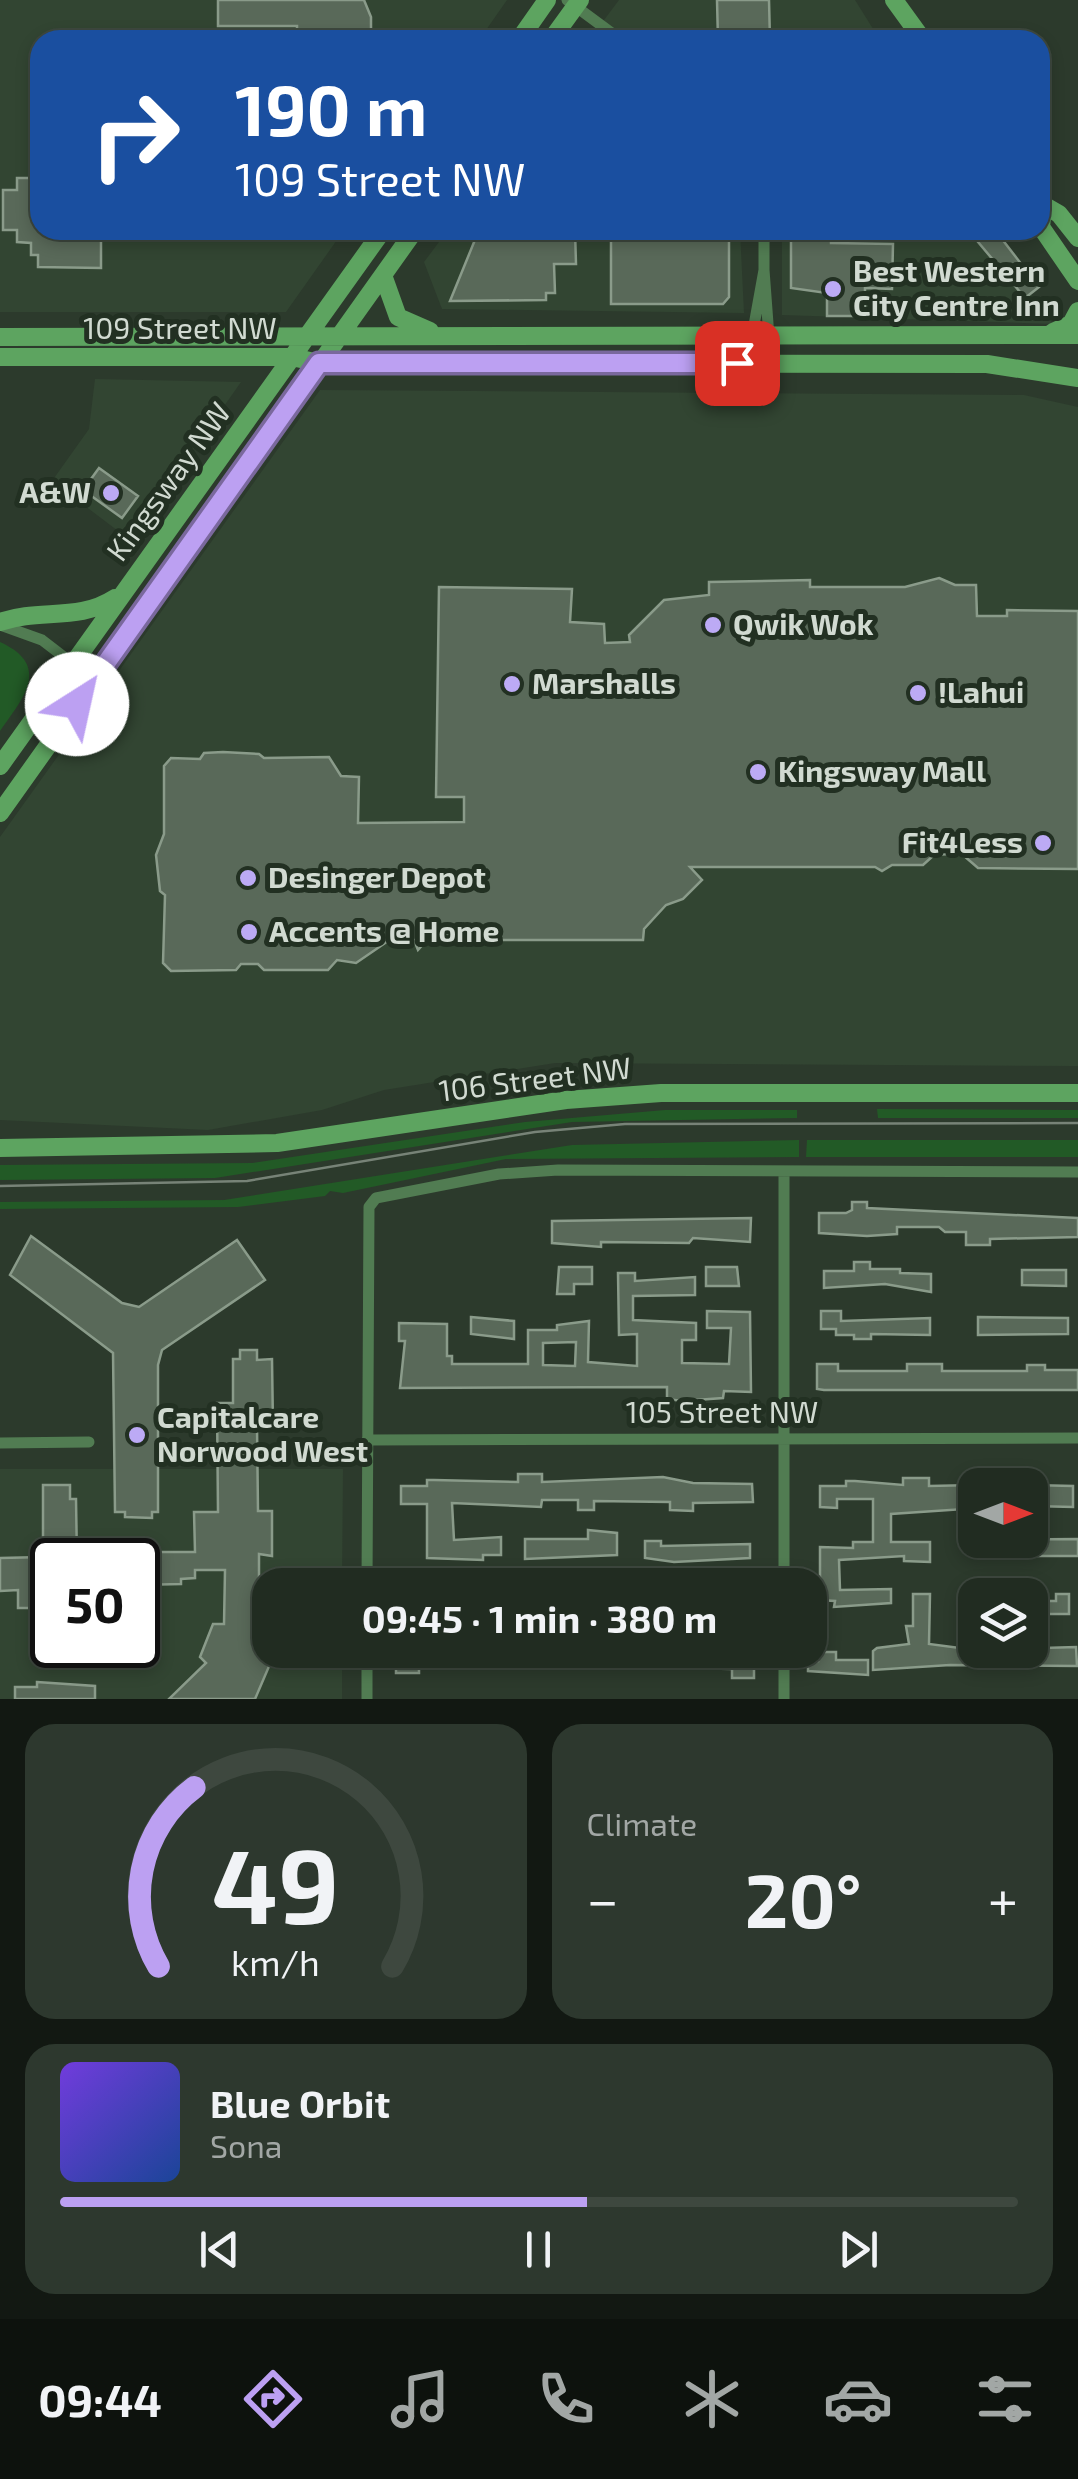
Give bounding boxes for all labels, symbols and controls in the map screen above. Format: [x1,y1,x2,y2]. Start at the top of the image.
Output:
text: 190 m [235,66,428,150]
icon: right [70,70,200,200]
text: 109 Street NW [235,151,525,205]
place label: Best Western City Centre Inn [853,252,1060,323]
marker: Best Western City Centre Inn [822,278,844,300]
street label: 109 Street NW [83,309,277,345]
pin [695,321,780,406]
icon: arrive [710,336,765,391]
street label: Kingsway NW [98,395,237,567]
place label: A&W [19,473,91,509]
marker: A&W [100,482,122,504]
place label: Qwik Wok [733,605,874,642]
marker: Qwik Wok [702,614,724,636]
position arrow [25,652,129,756]
place label: Marshalls [532,664,676,700]
marker: Marshalls [501,673,523,695]
place label: !Lahui [938,673,1024,709]
marker: !Lahui [907,682,929,704]
place label: Kingsway Mall [778,752,986,789]
marker: Kingsway Mall [747,761,769,783]
place label: Fit4Less [902,823,1023,859]
marker: Fit4Less [1032,832,1054,854]
place label: Desinger Depot [268,858,486,894]
marker: Desinger Depot [237,867,259,889]
place label: Accents @ Home [269,912,499,948]
marker: Accents @ Home [238,921,260,943]
street label: 106 Street NW [437,1048,633,1108]
street label: 105 Street NW [626,1393,818,1429]
place label: Capitalcare Norwood West [157,1398,368,1468]
marker: Capitalcare Norwood West [126,1424,148,1446]
north arrow [958,1468,1048,1558]
map controls [958,1468,1048,1668]
speed limit sign: 50 [30,1538,160,1668]
button: layers [958,1578,1048,1668]
text: 09:45 · 1 min · 380 m [362,1595,717,1641]
text: Climate [587,1804,697,1842]
text: 49 [212,1820,340,1945]
text: 20° [745,1853,862,1943]
text: − [587,1865,619,1931]
text: + [988,1865,1018,1931]
text: km/h [231,1940,320,1983]
text: Blue Orbit [210,2080,390,2126]
text: Sona [210,2126,282,2164]
icon: previous [192,2222,247,2277]
icon: pause [511,2222,566,2277]
icon: next [831,2222,886,2277]
icon: directions [238,2364,308,2434]
icon: music [385,2364,455,2434]
icon: phone [531,2364,601,2434]
icon: climate [677,2364,747,2434]
icon: car [823,2364,893,2434]
icon: filters [970,2364,1040,2434]
text: 09:44 [38,2372,162,2426]

